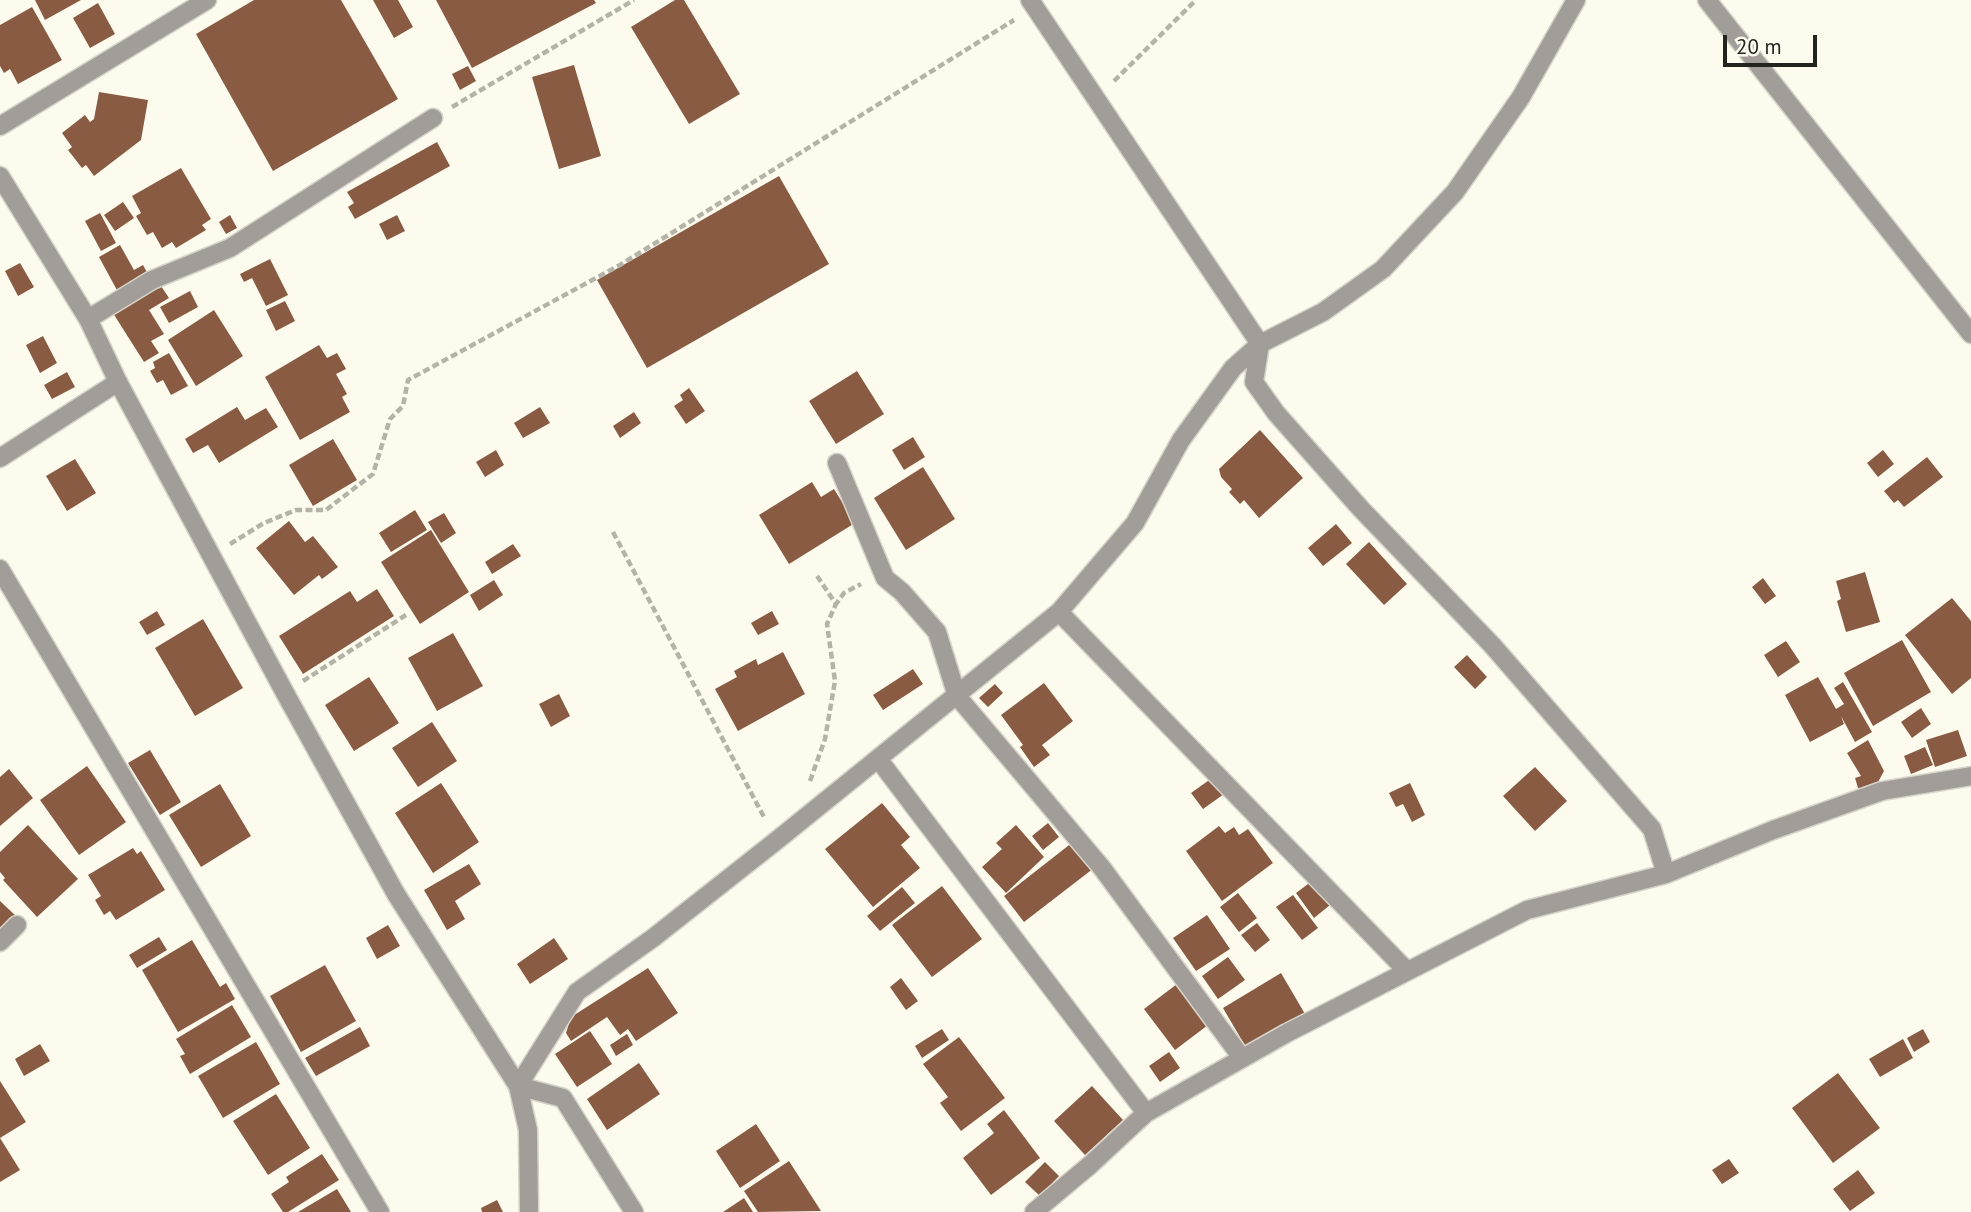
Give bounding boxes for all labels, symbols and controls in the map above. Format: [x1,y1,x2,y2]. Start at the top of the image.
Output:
scale bar [1726,21,1820,65]
text: 20 m [1736,33,1782,60]

